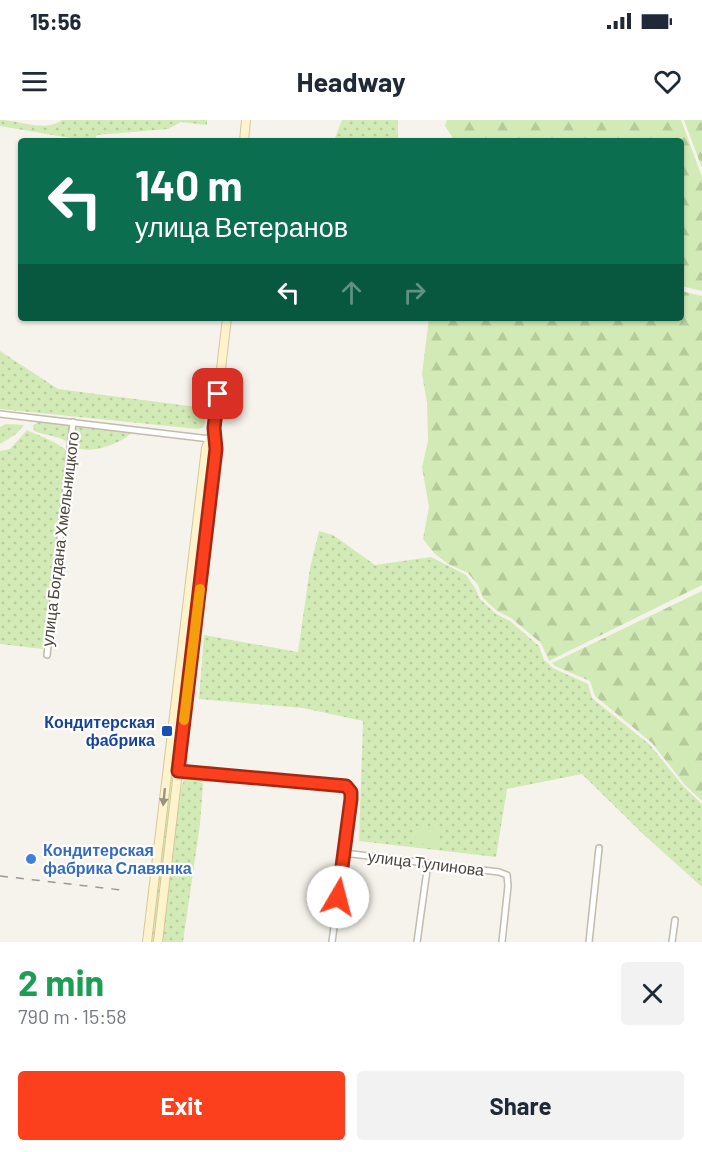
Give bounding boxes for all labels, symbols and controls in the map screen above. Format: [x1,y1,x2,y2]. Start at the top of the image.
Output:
text: 15:56 [30,8,81,34]
icon: menu [18,65,51,98]
text: Headway [297,65,406,97]
icon: heart [651,65,684,98]
text: 140 m [135,159,243,209]
icon: left [36,162,114,240]
text: улица Ветеранов [135,210,348,242]
icon: left [272,276,305,309]
icon: ahead [335,276,368,309]
icon: right [398,276,431,309]
pin [192,368,243,419]
icon: arrive [201,377,234,410]
street label: улица Богдана Хмельницкого [37,430,82,647]
place label: Кондитерская фабрика [44,712,155,749]
marker: Кондитерская фабрика [160,724,174,738]
one-way arrow [159,788,169,807]
place label: Кондитерская фабрика Славянка [43,840,192,877]
street label: улица Тулинова [367,846,485,879]
marker: Кондитерская фабрика Славянка [24,852,38,866]
position arrow [306,865,370,929]
text: 2 min [18,960,104,1003]
button: close [621,962,684,1025]
text: 790 m · 15:58 [18,1004,127,1028]
button: Exit [18,1071,345,1140]
button: Share [357,1071,684,1140]

